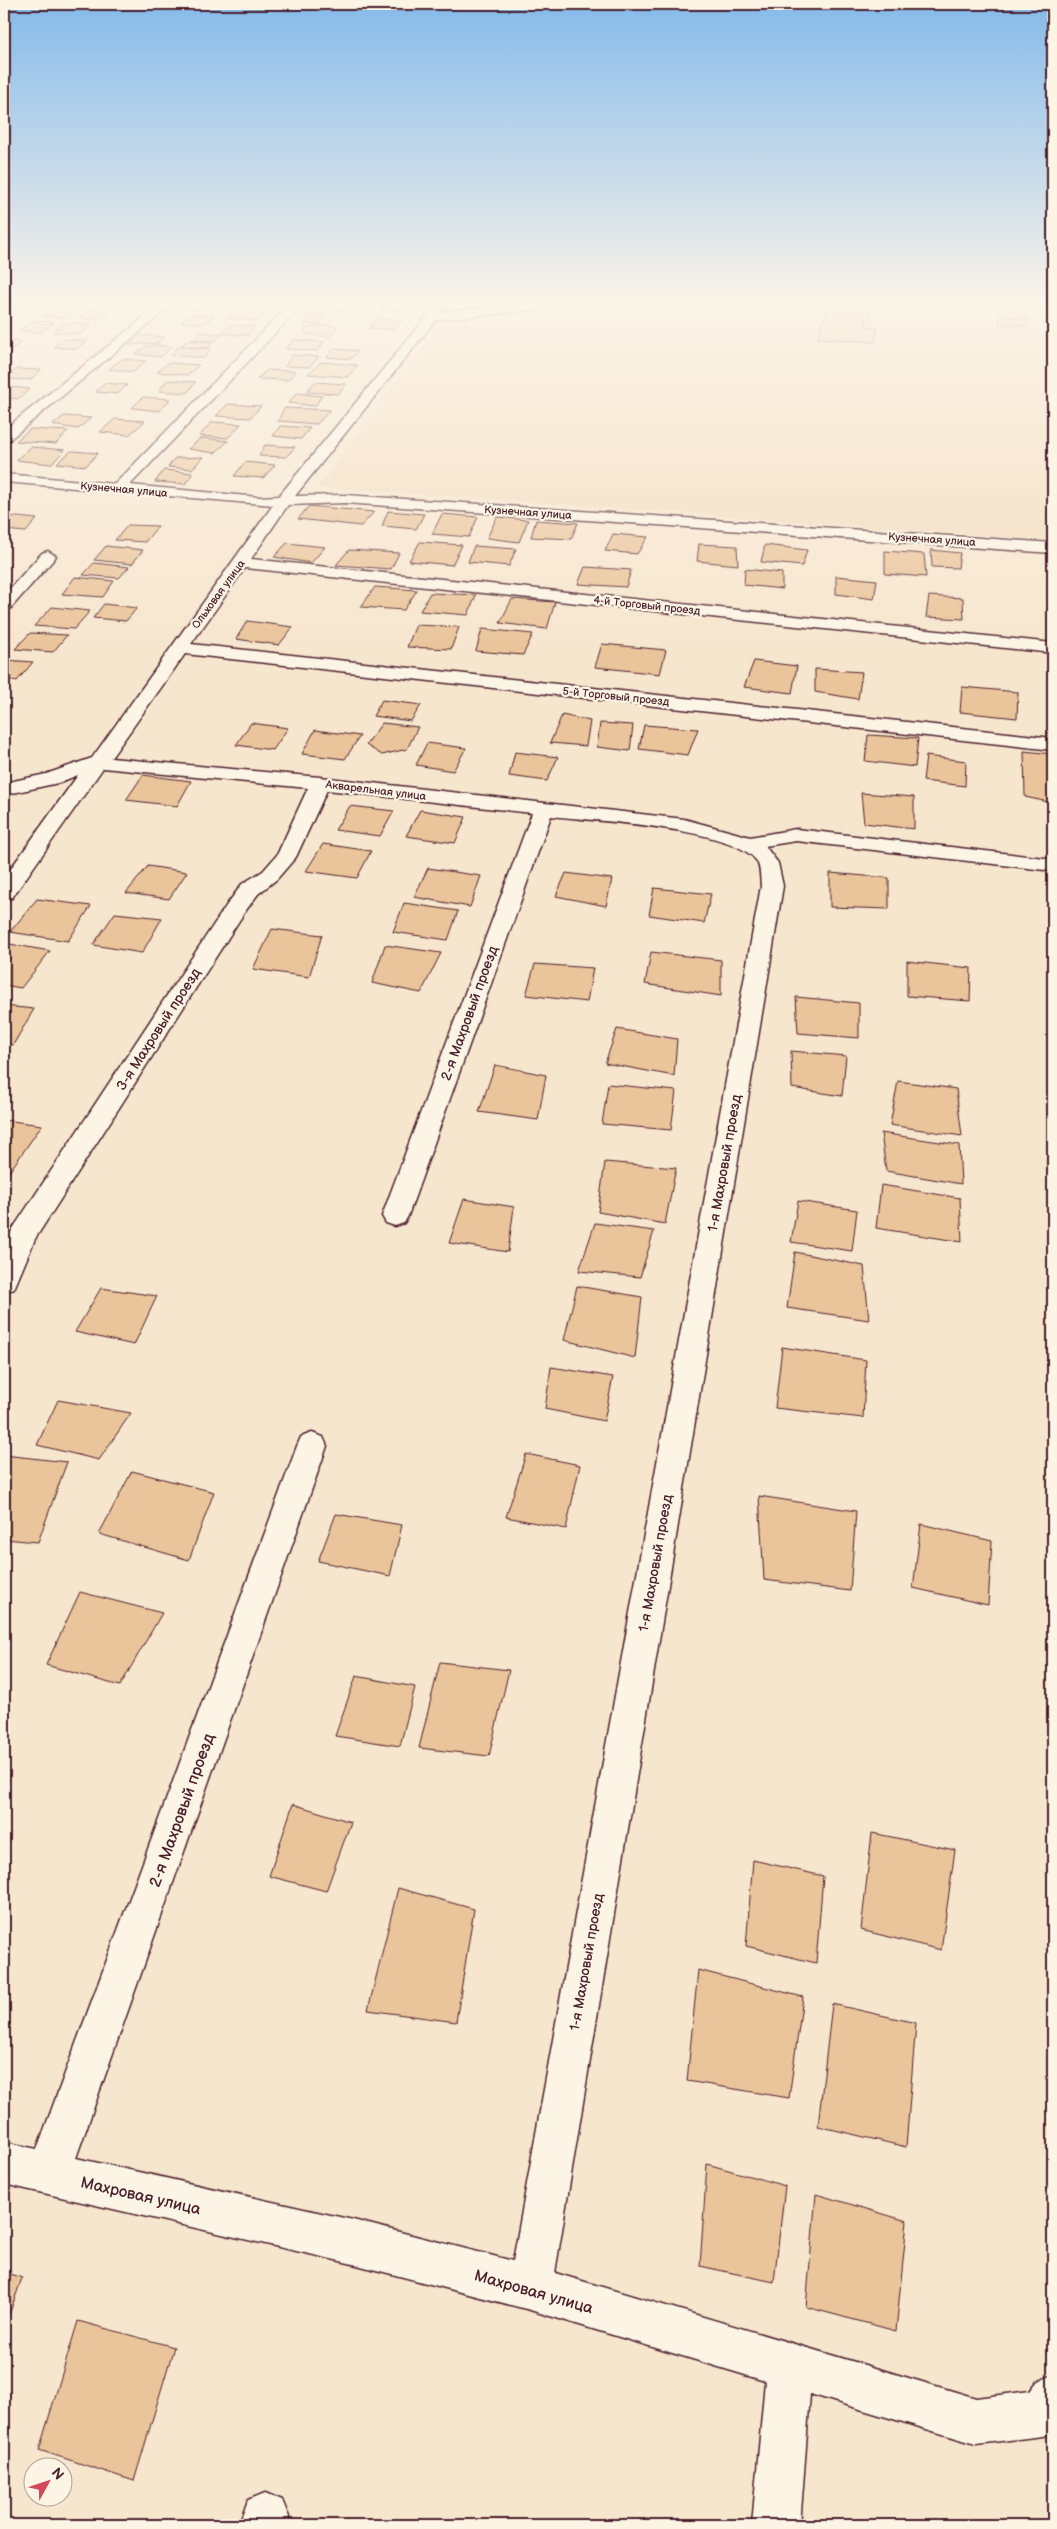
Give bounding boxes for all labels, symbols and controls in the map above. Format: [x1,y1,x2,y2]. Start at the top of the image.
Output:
street label: Кузнечная улица [80,479,169,500]
street label: Кузнечная улица [484,503,573,522]
street label: Кузнечная улица [888,530,977,549]
street label: Ольховая улица [189,557,248,631]
street label: 4-й Торговый проезд [593,593,701,618]
street label: 5-й Торговый проезд [562,684,670,709]
street label: Акварельная улица [324,778,427,803]
street label: 2-я Махровый проезд [437,943,502,1083]
street label: 3-я Махровый проезд [113,965,205,1094]
street label: 1-я Махровый проезд [704,1093,745,1233]
street label: 1-я Махровый проезд [635,1493,676,1633]
street label: 2-я Махровый проезд [146,1731,219,1890]
street label: 1-я Махровый проезд [566,1892,607,2032]
street label: Махровая улица [79,2173,203,2220]
street label: Махровая улица [472,2266,596,2319]
north arrow [22,2456,72,2506]
text: N [48,2464,67,2483]

